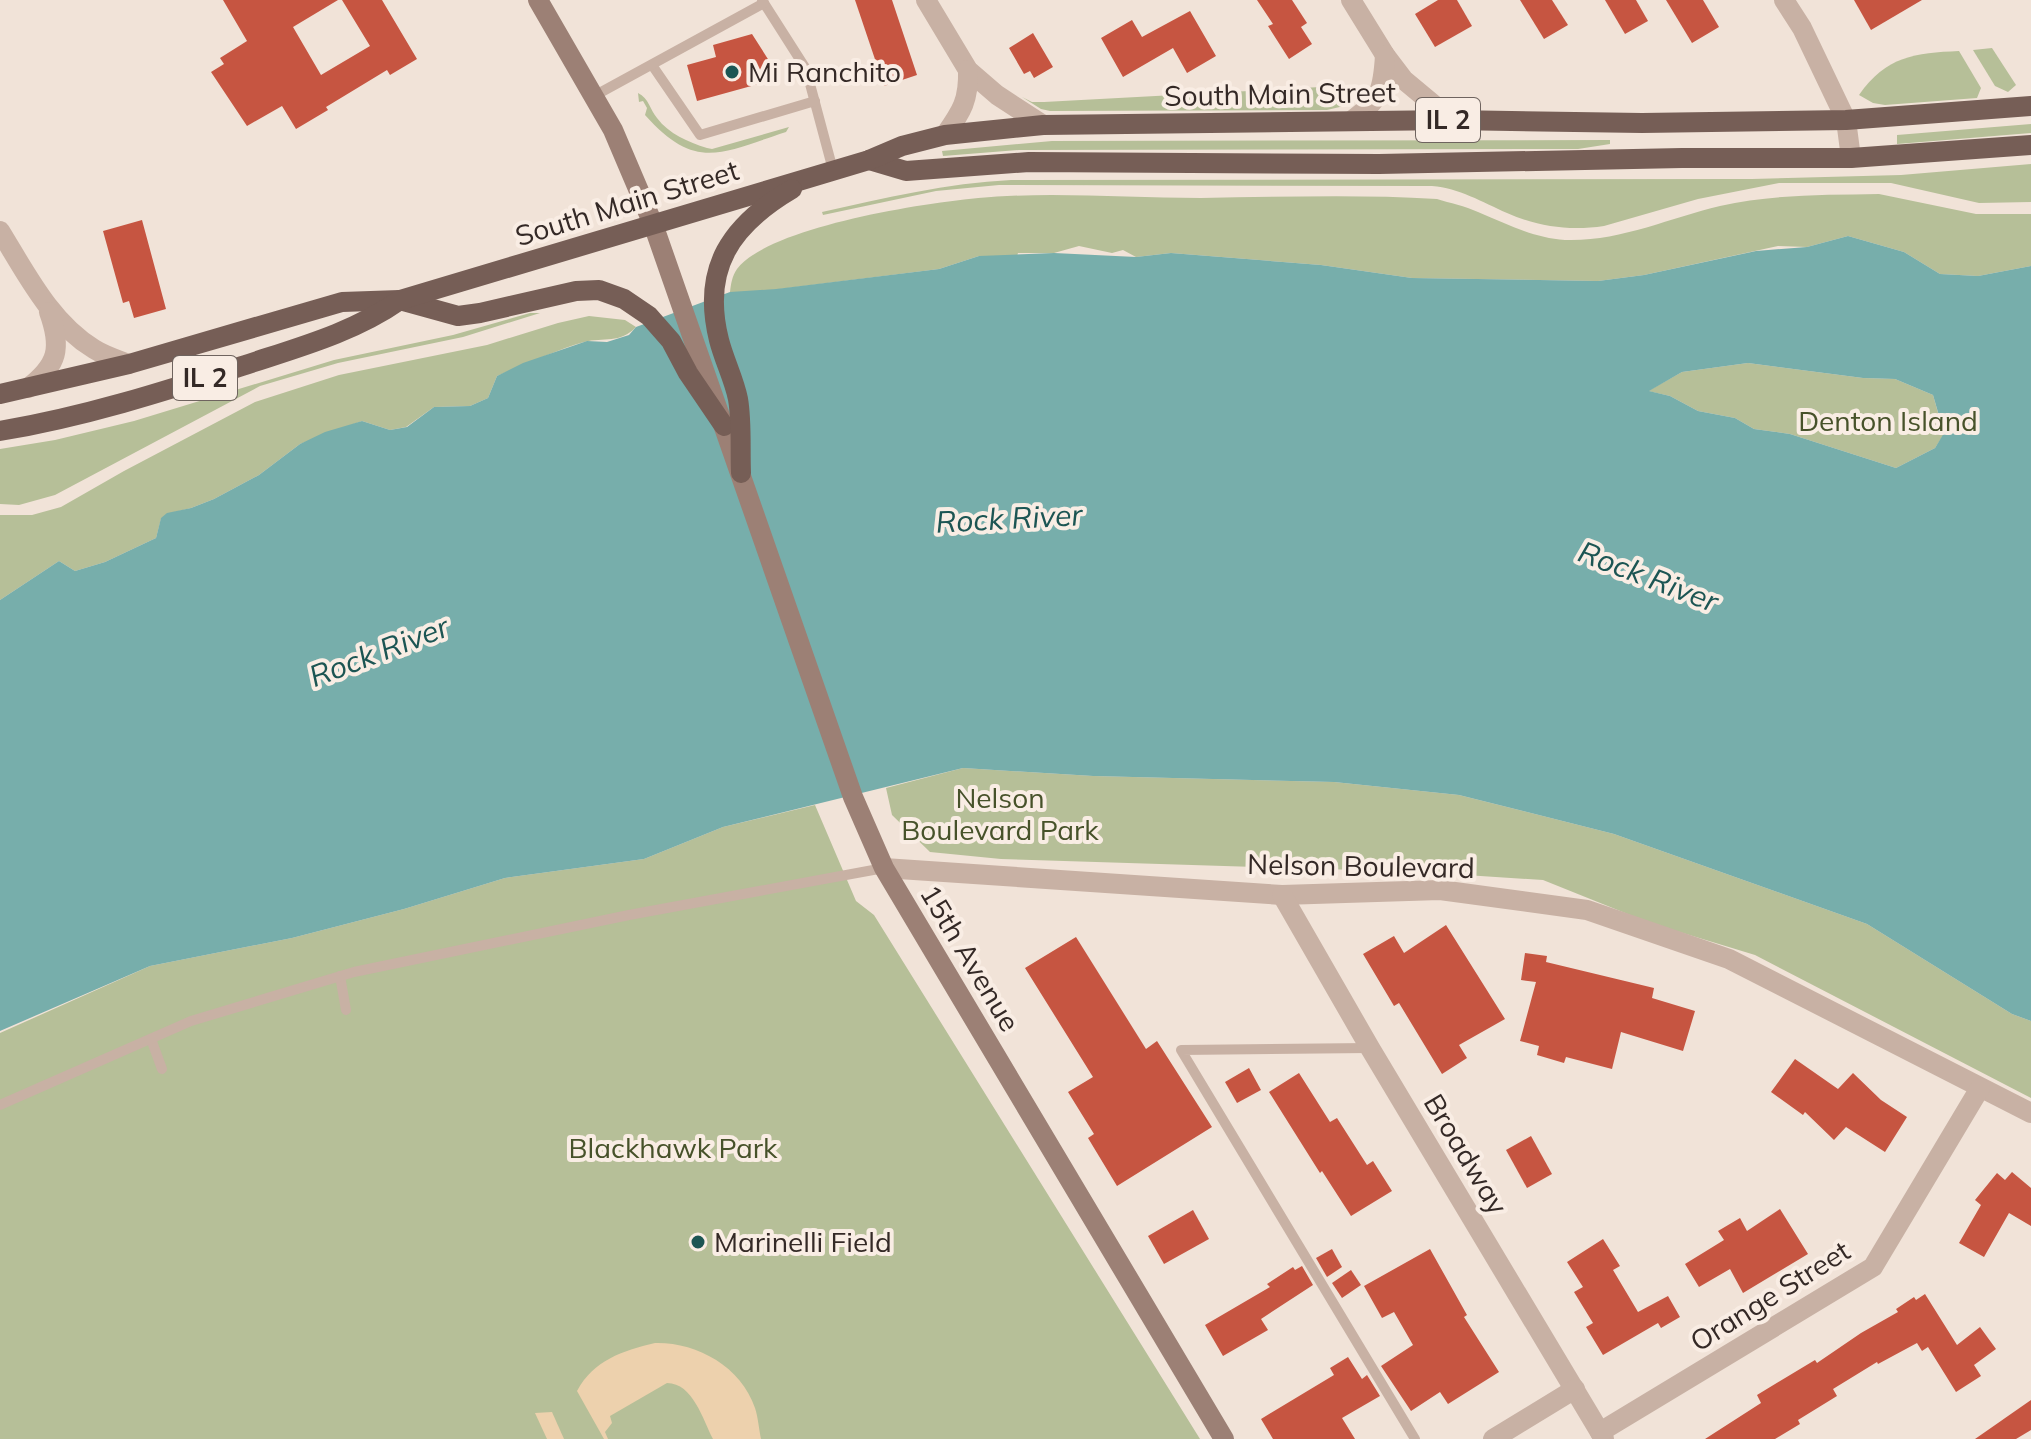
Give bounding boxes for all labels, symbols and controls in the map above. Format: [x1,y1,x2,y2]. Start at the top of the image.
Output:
place label: Mi Ranchito [748,54,901,89]
marker: Mi Ranchito [723,63,741,81]
street label: South Main Street [1164,74,1396,113]
road number: IL 2 [1416,98,1480,142]
street label: South Main Street [511,152,743,253]
road number: IL 2 [173,356,237,400]
park label: Denton Island [1798,403,1978,438]
water label: Rock River [935,495,1084,541]
water label: Rock River [1573,532,1725,620]
water label: Rock River [303,607,455,695]
park label: Nelson Boulevard Park [901,780,1099,847]
street label: Nelson Boulevard [1247,846,1475,885]
street label: 15th Avenue [913,878,1028,1037]
street label: Broadway [1417,1087,1516,1220]
park label: Blackhawk Park [569,1130,778,1165]
place label: Marinelli Field [714,1224,892,1259]
street label: Orange Street [1683,1232,1856,1359]
marker: Marinelli Field [689,1233,707,1251]

